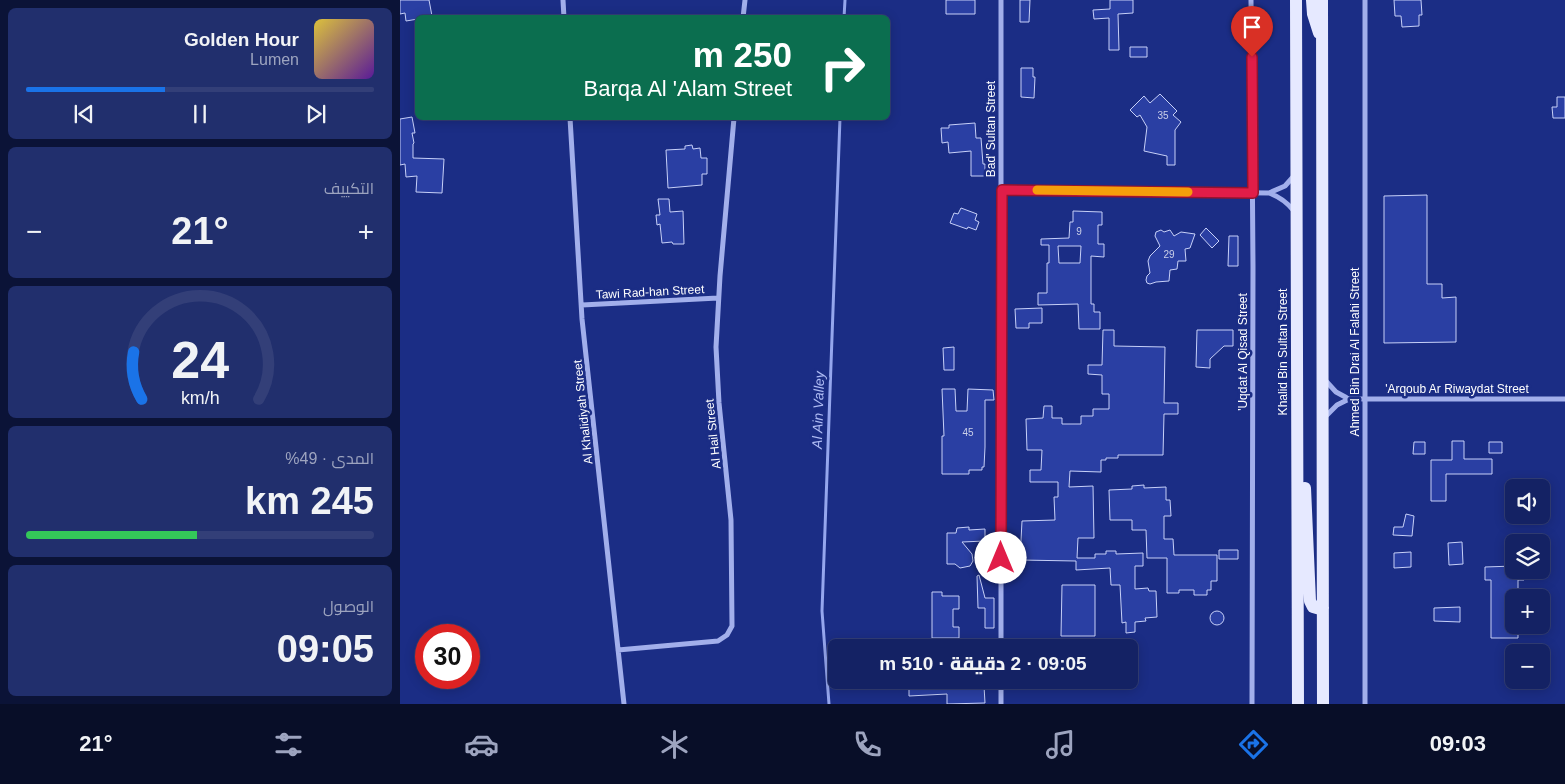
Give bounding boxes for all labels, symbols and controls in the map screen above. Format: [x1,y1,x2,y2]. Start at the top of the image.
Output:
pin [1231,6,1273,57]
icon: arrive [1238,13,1266,41]
text: Golden Hour [184,29,299,50]
text: 250 m [693,35,792,74]
icon: right [810,35,875,100]
text: Lumen [250,51,299,68]
text: Barqa Al 'Alam Street [584,76,792,101]
street label: Bad' Sultan Street [984,80,998,177]
icon: previous [70,100,98,128]
icon: pause [186,100,214,128]
icon: next [302,100,330,128]
house number: 35 [1157,110,1169,121]
text: التكييف [324,180,374,197]
text: 21° [171,210,229,252]
text: − [26,216,42,247]
text: + [358,216,374,247]
house number: 9 [1076,226,1082,237]
house number: 29 [1163,249,1175,260]
street label: Ahmed Bin Drai Al Falahi Street [1348,267,1362,436]
street label: Tawi Rad-han Street [595,282,705,302]
street label: Khalid Bin Sultan Street [1276,288,1290,415]
street label: 'Uqdat Al Qisad Street [1236,292,1250,411]
text: 24 [171,331,229,389]
street label: Al Khalidiyah Street [570,359,595,465]
water label: Al Ain Valley [809,370,827,450]
street label: 'Arqoub Ar Riwaydat Street [1385,382,1530,396]
text: km/h [181,388,219,408]
street label: Al Hail Street [702,398,724,470]
house number: 45 [962,427,974,438]
text: المدى · 49% [285,450,374,467]
map controls [1505,479,1550,689]
button: sound [1505,479,1550,524]
text: 245 km [245,480,374,522]
position arrow [974,531,1026,583]
button: layers [1505,534,1550,579]
button: + [1505,589,1550,634]
text: الوصول [323,598,374,615]
speed limit sign: 30 [415,624,480,689]
text: 09:05 [277,628,374,670]
button: − [1505,644,1550,689]
text: 09:05 · 2 دقيقة · 510 m [879,653,1087,674]
icon: filters [271,727,306,762]
icon: car [464,727,499,762]
icon: climate [657,727,692,762]
icon: phone [850,727,885,762]
icon: music [1043,727,1078,762]
icon: directions [1236,727,1271,762]
text: 21° [79,731,112,756]
text: 09:03 [1430,731,1486,756]

